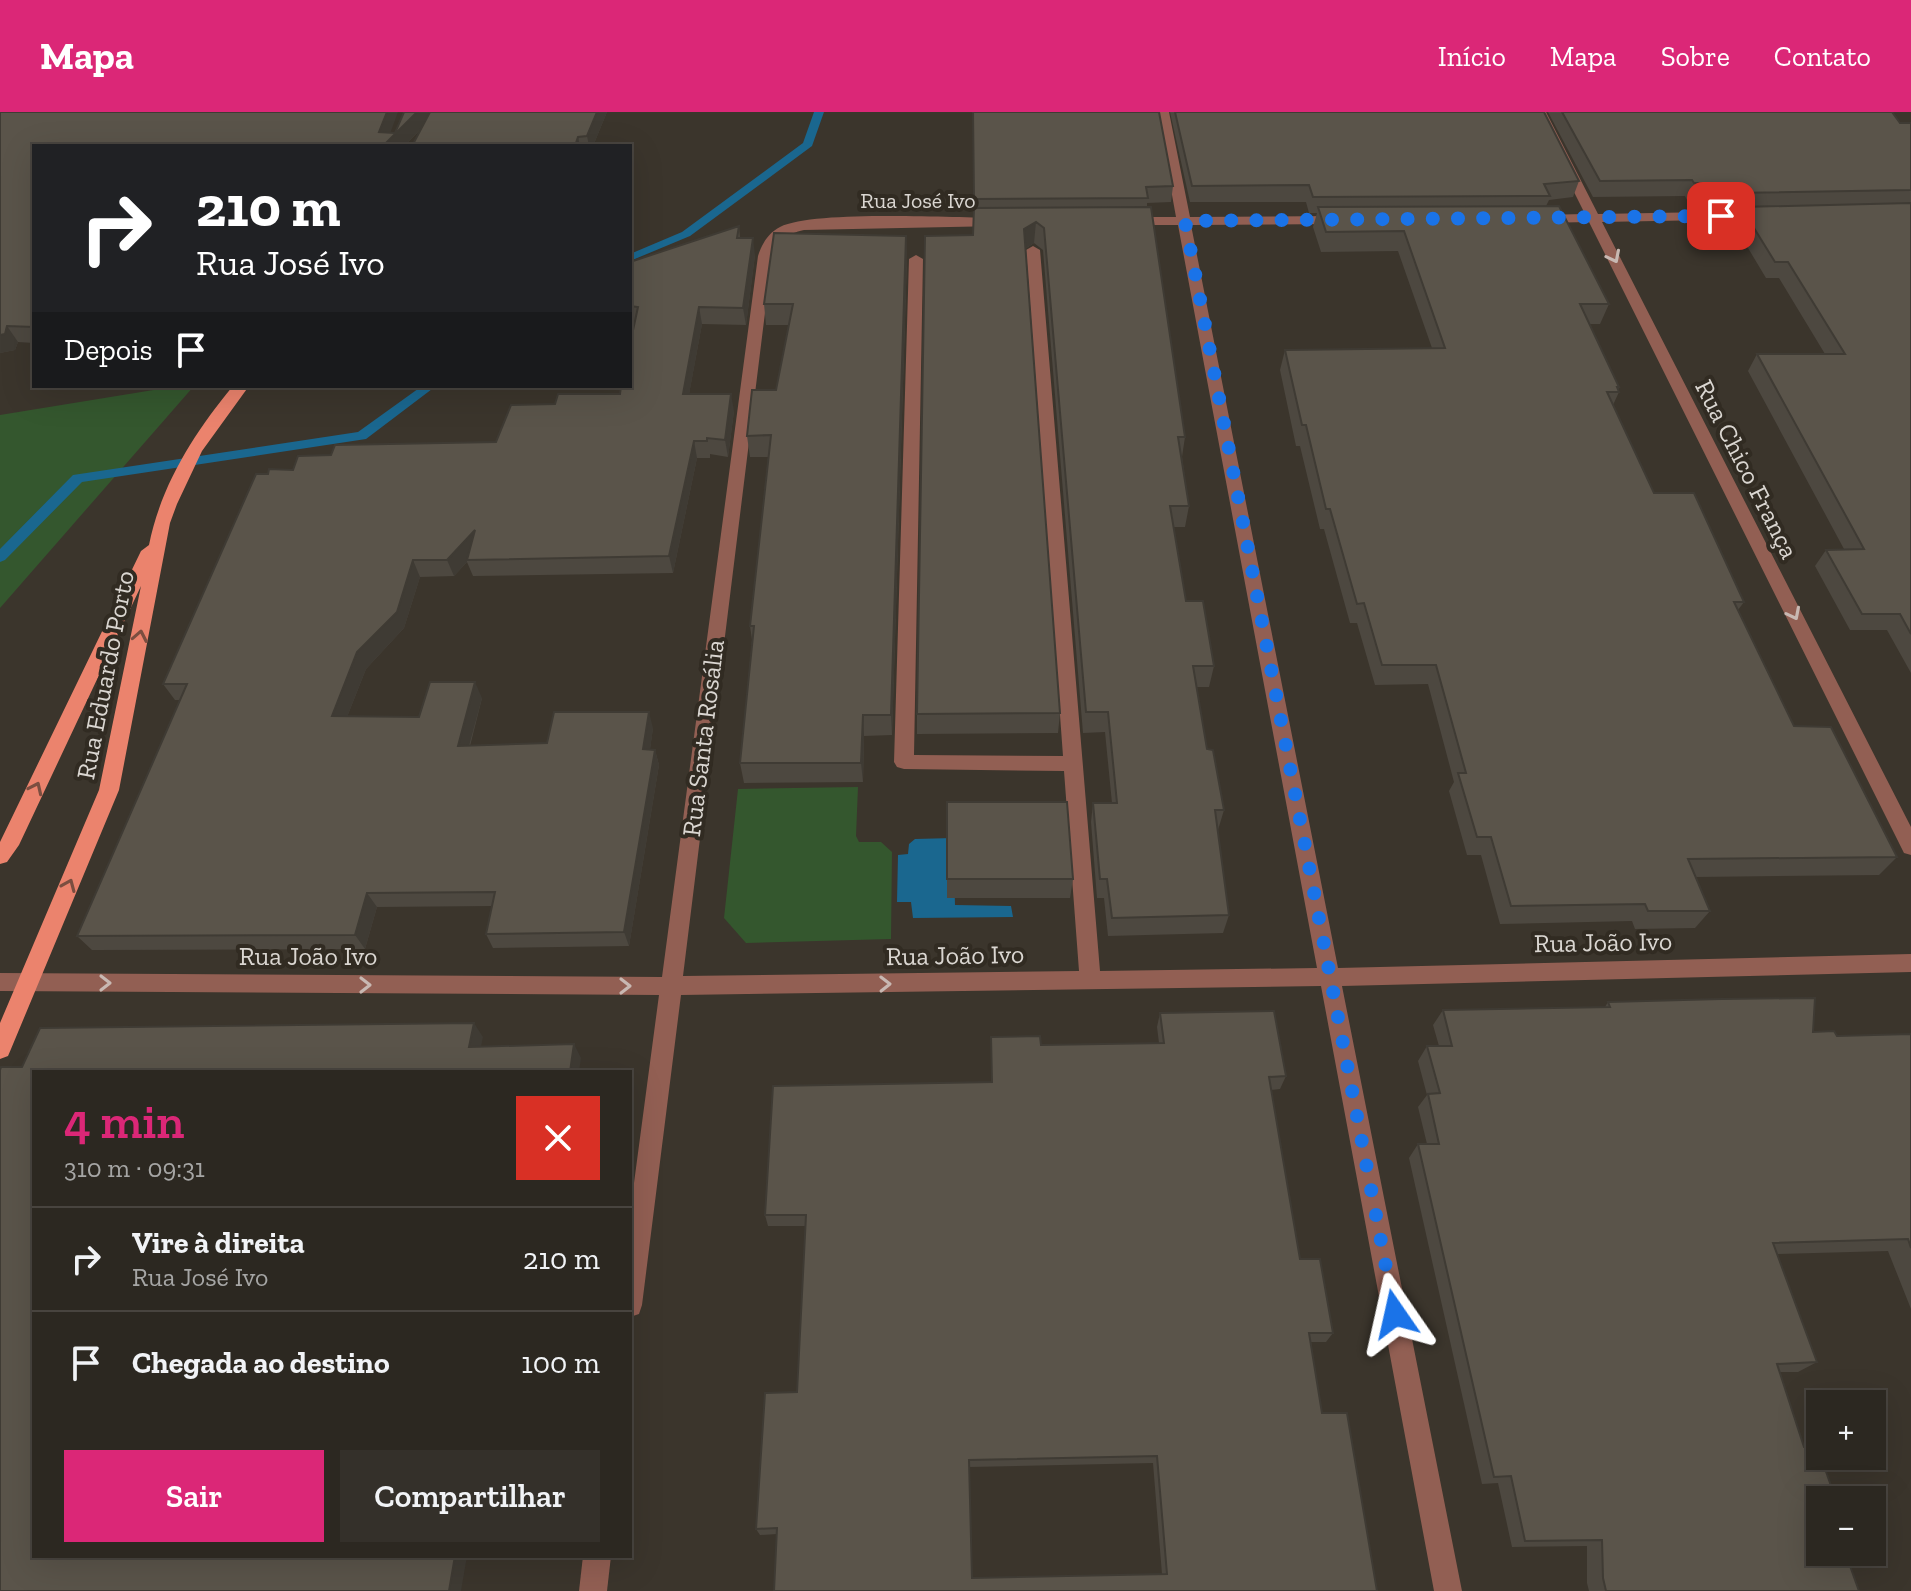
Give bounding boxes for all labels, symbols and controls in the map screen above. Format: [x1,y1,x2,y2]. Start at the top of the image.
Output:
text: Mapa [40,33,134,79]
text: Início [1438,40,1506,73]
text: Mapa [1550,40,1617,73]
text: Sobre [1661,40,1730,73]
text: Contato [1774,40,1871,73]
text: 210 m [196,173,340,240]
icon: right [64,176,168,280]
pin [1687,182,1755,250]
street label: Rua José Ivo [860,187,976,214]
icon: arrive [1699,194,1743,238]
text: Rua José Ivo [196,241,385,284]
one-way arrow [1604,248,1619,263]
icon: arrive [169,328,213,372]
text: Depois [64,332,153,368]
street label: Rua Chico França [1688,374,1806,564]
street label: Rua Eduardo Porto [69,568,141,782]
one-way arrow [1784,605,1799,620]
one-way arrow [130,629,147,643]
street label: Rua Santa Rosália [675,637,731,838]
one-way arrow [26,782,42,796]
one-way arrow [59,879,75,893]
street label: Rua João Ivo [1533,925,1673,959]
street label: Rua João Ivo [885,938,1025,972]
street label: Rua João Ivo [239,940,377,972]
one-way arrow [99,974,112,992]
one-way arrow [879,975,892,992]
one-way arrow [359,976,372,994]
one-way arrow [619,977,632,995]
text: 4 min [64,1093,184,1150]
button: close [516,1096,600,1180]
text: 310 m · 09:31 [64,1152,205,1184]
text: Vire à direita [132,1225,305,1261]
icon: right [64,1237,108,1281]
text: 210 m [523,1241,600,1277]
text: Rua José Ivo [132,1261,268,1293]
position arrow [1353,1272,1437,1356]
icon: arrive [64,1341,108,1385]
text: Chegada ao destino [132,1345,390,1381]
text: 100 m [521,1345,600,1381]
map controls [1806,1390,1886,1566]
button: + [1806,1390,1886,1470]
button: Sair [64,1450,324,1542]
button: Compartilhar [340,1450,600,1542]
button: − [1806,1486,1886,1566]

